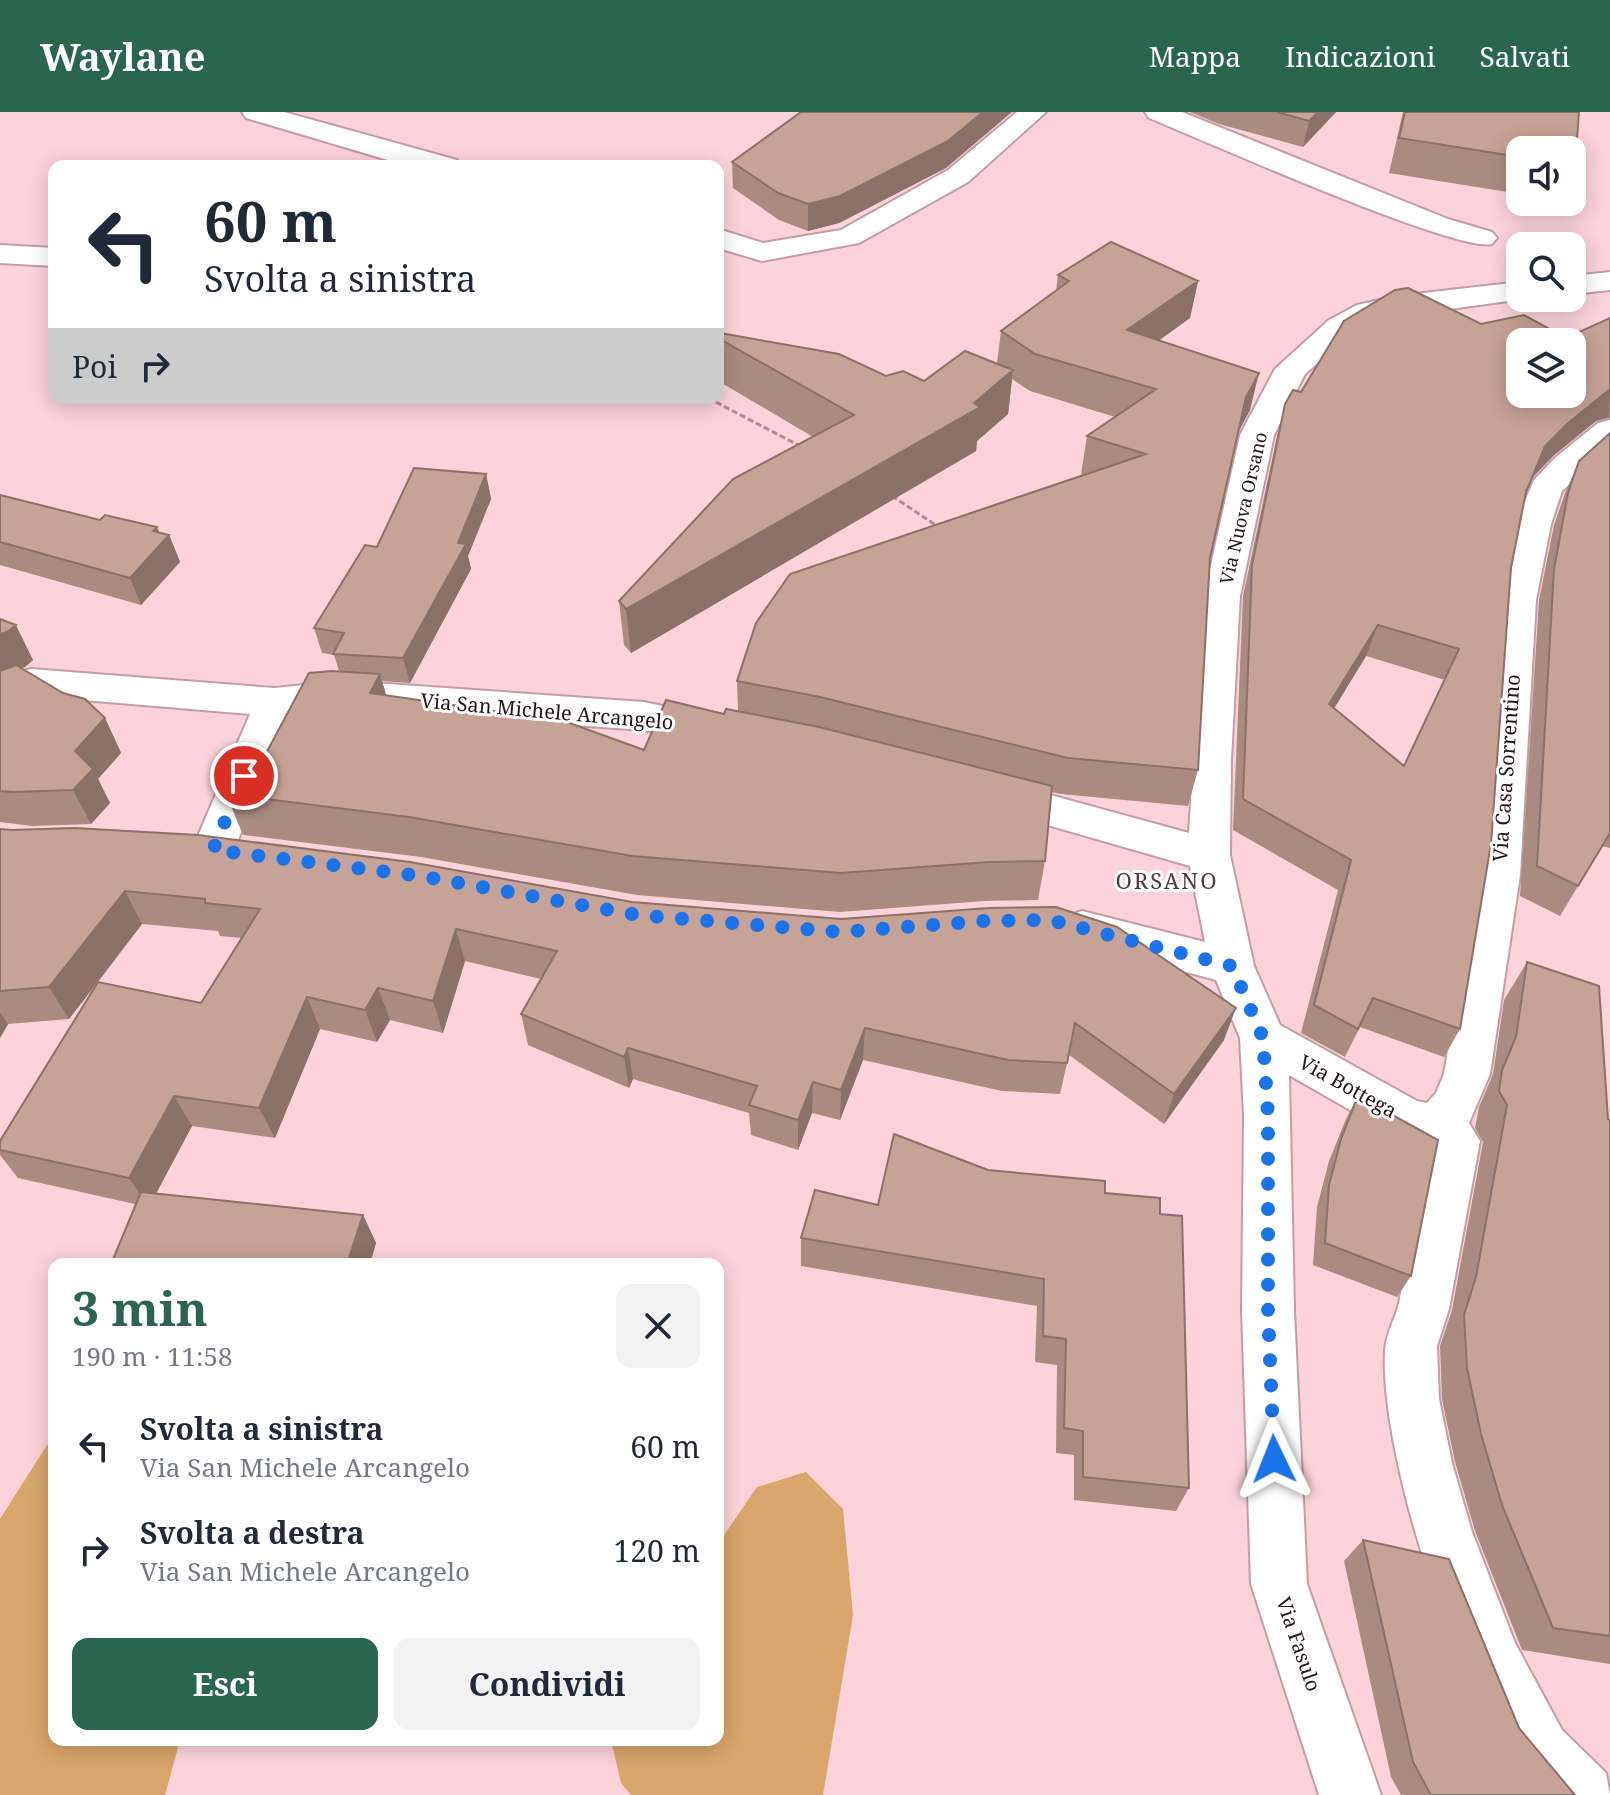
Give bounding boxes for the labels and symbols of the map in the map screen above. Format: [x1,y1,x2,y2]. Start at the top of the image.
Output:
street label: Via Nuova Orsano [1214,429,1272,587]
street label: Via Casa Sorrentino [1486,673,1526,863]
street label: Via San Michele Arcangelo [419,686,675,736]
pin [210,742,278,810]
district label: ORSANO [1116,865,1218,895]
street label: Via Bottega [1294,1048,1402,1124]
position arrow [1232,1417,1316,1501]
street label: Via Fasulo [1270,1593,1328,1695]

